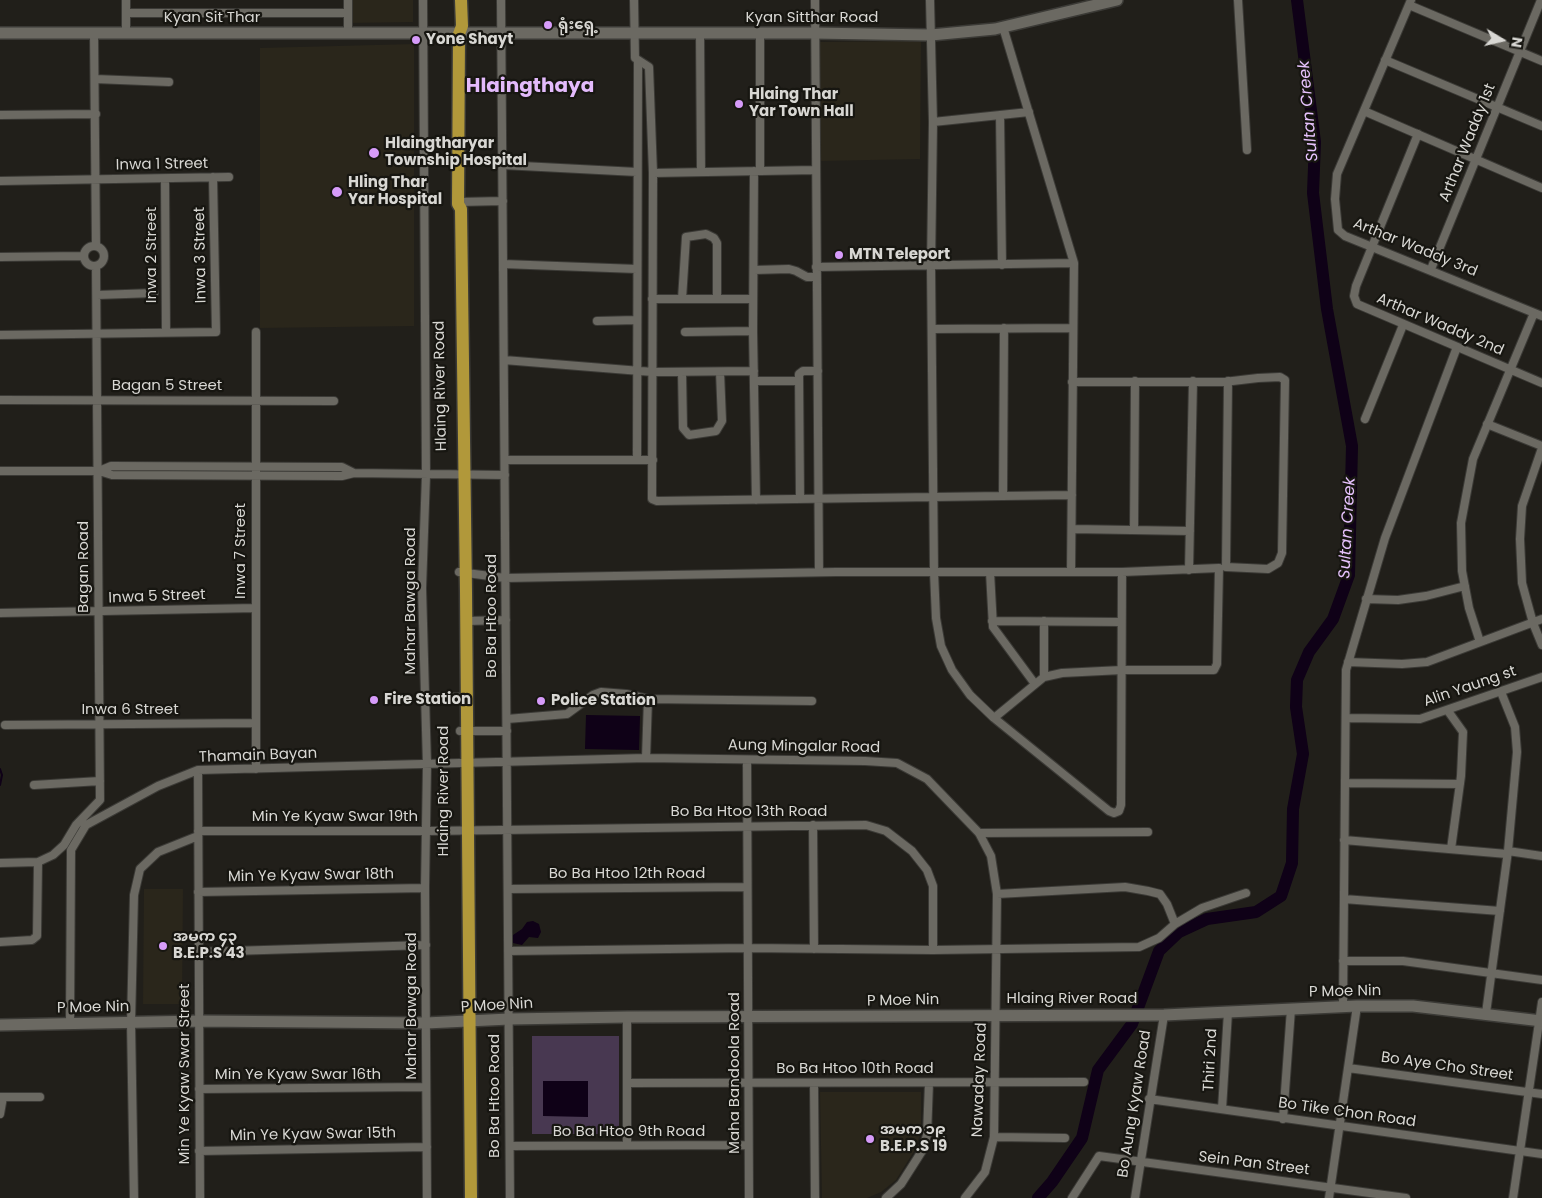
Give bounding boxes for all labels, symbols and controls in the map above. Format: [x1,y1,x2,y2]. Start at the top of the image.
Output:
street label: Kyan Sit Thar [164,9,260,27]
street label: Kyan Sitthar Road [746,9,878,27]
north arrow [1477,15,1527,65]
place label: ရုံးရှေ့ [558,16,598,34]
marker: ရုံးရှေ့ [542,19,554,31]
place label: Yone Shayt [426,31,513,49]
marker: Yone Shayt [410,34,422,46]
text: N [1506,36,1528,49]
water label: Sultan Creek [1295,60,1323,162]
district label: Hlaingthaya [466,75,594,99]
street label: Arthar Waddy 1st [1436,81,1500,205]
place label: Hlaing Thar Yar Town Hall [749,86,854,121]
marker: Hlaing Thar Yar Town Hall [733,98,745,110]
place label: Hlaingtharyar Township Hospital [385,135,527,170]
marker: Hlaingtharyar Township Hospital [367,146,381,160]
street label: Inwa 1 Street [116,155,208,175]
place label: Hling Thar Yar Hospital [348,174,442,209]
marker: Hling Thar Yar Hospital [330,185,344,199]
street label: Inwa 2 Street [143,207,161,303]
street label: Inwa 3 Street [191,207,211,303]
street label: Arthar Waddy 3rd [1350,215,1480,281]
place label: MTN Teleport [849,246,950,264]
marker: MTN Teleport [833,249,845,261]
street label: Arthar Waddy 2nd [1374,290,1506,360]
street label: Hlaing River Road [431,320,451,452]
street label: Bagan 5 Street [112,377,222,395]
water label: Sultan Creek [1336,477,1360,579]
street label: Inwa 7 Street [232,503,250,599]
street label: Bagan Road [75,521,93,613]
street label: Mahar Bawga Road [402,527,420,675]
street label: Bo Ba Htoo Road [483,554,501,678]
street label: Inwa 5 Street [108,586,206,608]
street label: Alin Yaung st [1421,663,1519,711]
place label: Fire Station [384,691,471,709]
place label: Police Station [551,692,656,710]
marker: Fire Station [368,694,380,706]
marker: Police Station [535,695,547,707]
street label: Inwa 6 Street [81,701,179,719]
street label: Hlaing River Road [435,726,453,856]
street label: Aung Mingalar Road [728,737,880,757]
street label: Thamain Bayan [199,745,317,767]
street label: Bo Ba Htoo 13th Road [671,803,827,821]
street label: Min Ye Kyaw Swar 19th [252,808,418,826]
street label: Bo Ba Htoo 12th Road [549,865,705,883]
street label: Min Ye Kyaw Swar 18th [228,866,394,886]
place label: အမက ၄၃ B.E.P.S 43 [173,928,245,963]
street label: Mahar Bawga Road [403,932,421,1080]
marker: အမက ၄၃ B.E.P.S 43 [157,940,169,952]
street label: P Moe Nin [1309,982,1381,1002]
street label: Min Ye Kyaw Swar Street [176,984,194,1164]
street label: Hlaing River Road [1007,990,1137,1008]
street label: P Moe Nin [867,991,939,1011]
street label: Maha Bandoola Road [726,992,744,1154]
street label: P Moe Nin [460,995,534,1017]
street label: P Moe Nin [57,998,129,1018]
street label: Nawaday Road [969,1022,991,1138]
street label: Thiri 2nd [1200,1028,1222,1092]
street label: Bo Aung Kyaw Road [1114,1029,1156,1179]
street label: Bo Ba Htoo Road [486,1034,504,1158]
street label: Bo Aye Cho Street [1380,1049,1514,1085]
street label: Bo Ba Htoo 10th Road [776,1060,934,1078]
street label: Min Ye Kyaw Swar 16th [215,1066,381,1084]
street label: Bo Tike Chon Road [1277,1094,1417,1132]
place label: အမက ၁၉ B.E.P.S 19 [880,1121,947,1156]
street label: Bo Ba Htoo 9th Road [553,1123,705,1141]
street label: Min Ye Kyaw Swar 15th [230,1125,396,1145]
marker: အမက ၁၉ B.E.P.S 19 [864,1133,876,1145]
street label: Sein Pan Street [1197,1148,1311,1180]

